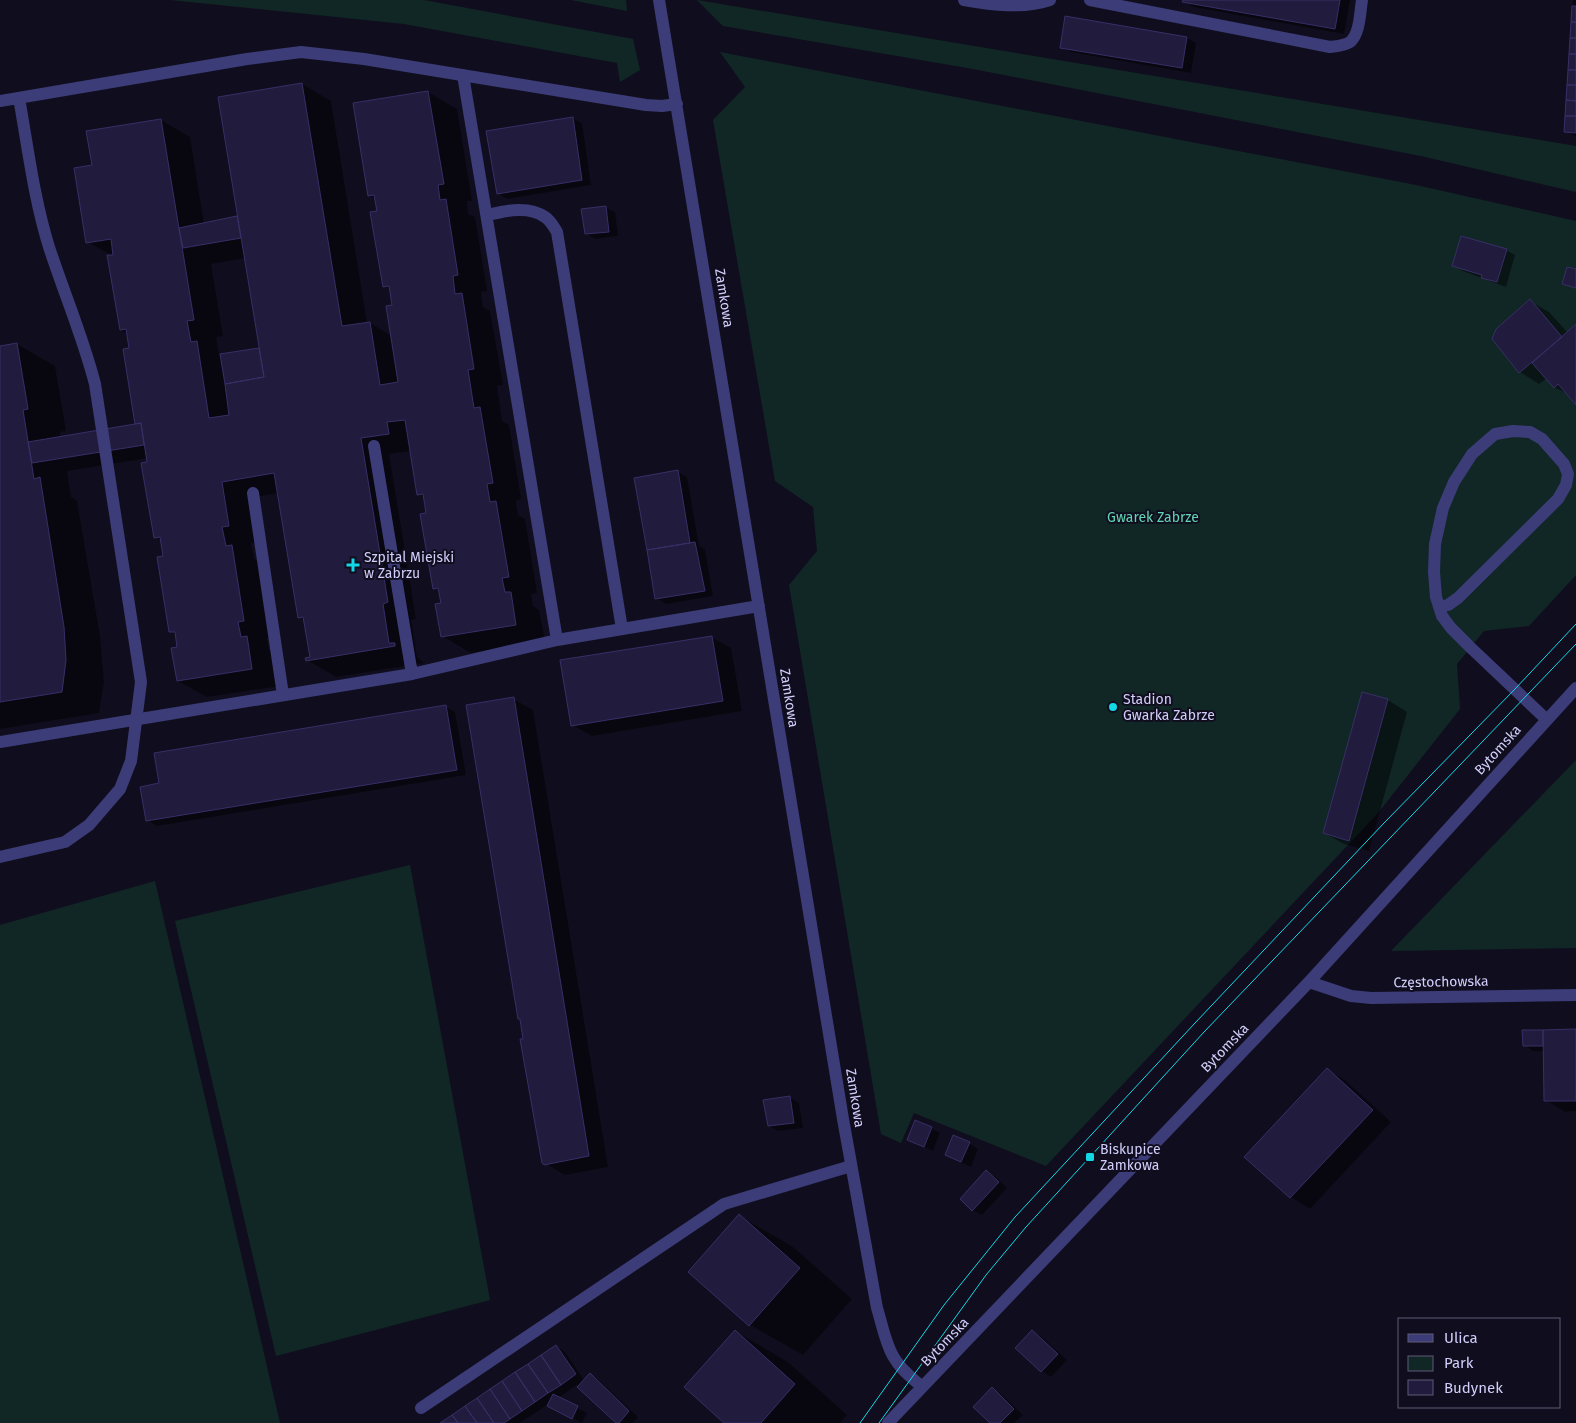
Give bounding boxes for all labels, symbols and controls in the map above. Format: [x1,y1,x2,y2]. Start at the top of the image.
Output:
street label: Zamkowa [711,267,737,329]
park label: Gwarek Zabrze [1107,509,1199,526]
place label: Szpital Miejski w Zabrzu [364,549,454,582]
marker: Szpital Miejski w Zabrzu [346,558,360,572]
street label: Zamkowa [776,667,802,729]
place label: Stadion Gwarka Zabrze [1123,691,1215,724]
marker: Stadion Gwarka Zabrze [1107,701,1119,713]
street label: Bytomska [1471,721,1525,779]
street label: Częstochowska [1393,973,1489,991]
street label: Bytomska [1198,1020,1252,1076]
street label: Zamkowa [842,1067,868,1129]
place label: Biskupice Zamkowa [1100,1141,1161,1174]
marker: Biskupice Zamkowa [1084,1151,1096,1163]
street label: Bytomska [918,1314,972,1370]
legend [1398,1318,1561,1408]
text: Ulica [1444,1329,1478,1347]
text: Park [1444,1354,1474,1372]
text: Budynek [1444,1379,1503,1397]

